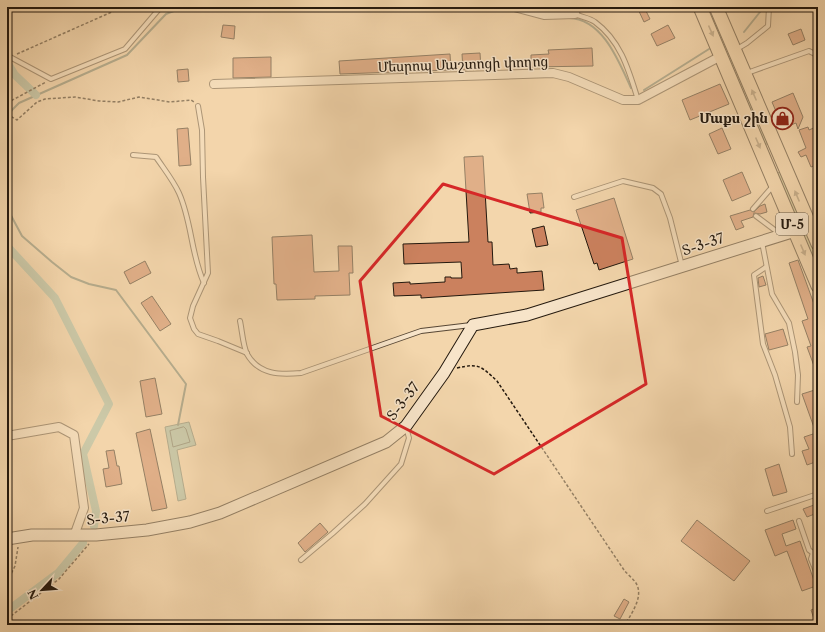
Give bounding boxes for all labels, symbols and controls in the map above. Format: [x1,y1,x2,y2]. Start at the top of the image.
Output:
one-way arrow [708,26,714,38]
street label: Մեսրոպ Մաշտոցի փողոց [377,52,549,76]
one-way arrow [751,90,757,101]
shop icon: Մաքս շին [770,105,796,131]
place label: Մաքս շին [699,109,768,127]
one-way arrow [755,138,761,150]
one-way arrow [794,190,800,201]
road number: Մ-5 [776,213,808,235]
street label: Տ-3-37 [680,229,726,259]
one-way arrow [800,244,806,256]
street label: Տ-3-37 [383,378,423,424]
street label: Տ-3-37 [86,507,130,529]
north arrow [22,570,62,610]
text: N [24,587,41,602]

